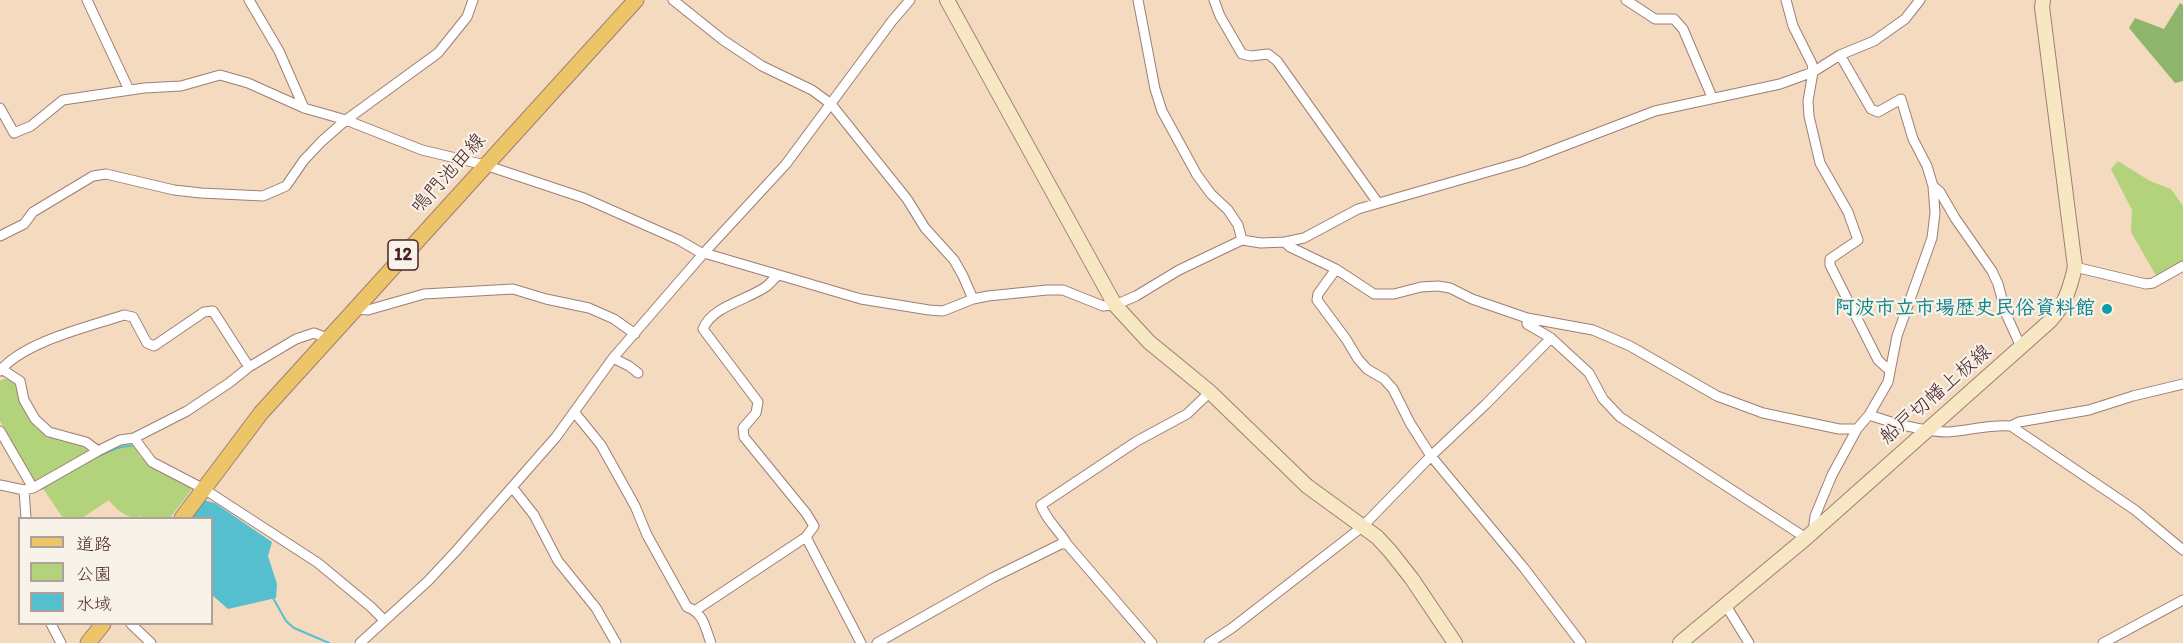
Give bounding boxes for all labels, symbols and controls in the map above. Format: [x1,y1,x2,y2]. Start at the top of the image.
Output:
street label: 鳴門池田線 [407,129,491,219]
road number: 12 [388,240,418,270]
place label: 阿波市立市場歴史民俗資料館 [1835,297,2095,321]
marker: 阿波市立市場歴史民俗資料館 [2100,302,2114,316]
street label: 船戸切幡上板線 [1875,340,1997,450]
legend [18,517,213,625]
text: 道路 [76,533,112,555]
text: 公園 [76,563,112,585]
text: 水域 [76,593,112,615]

